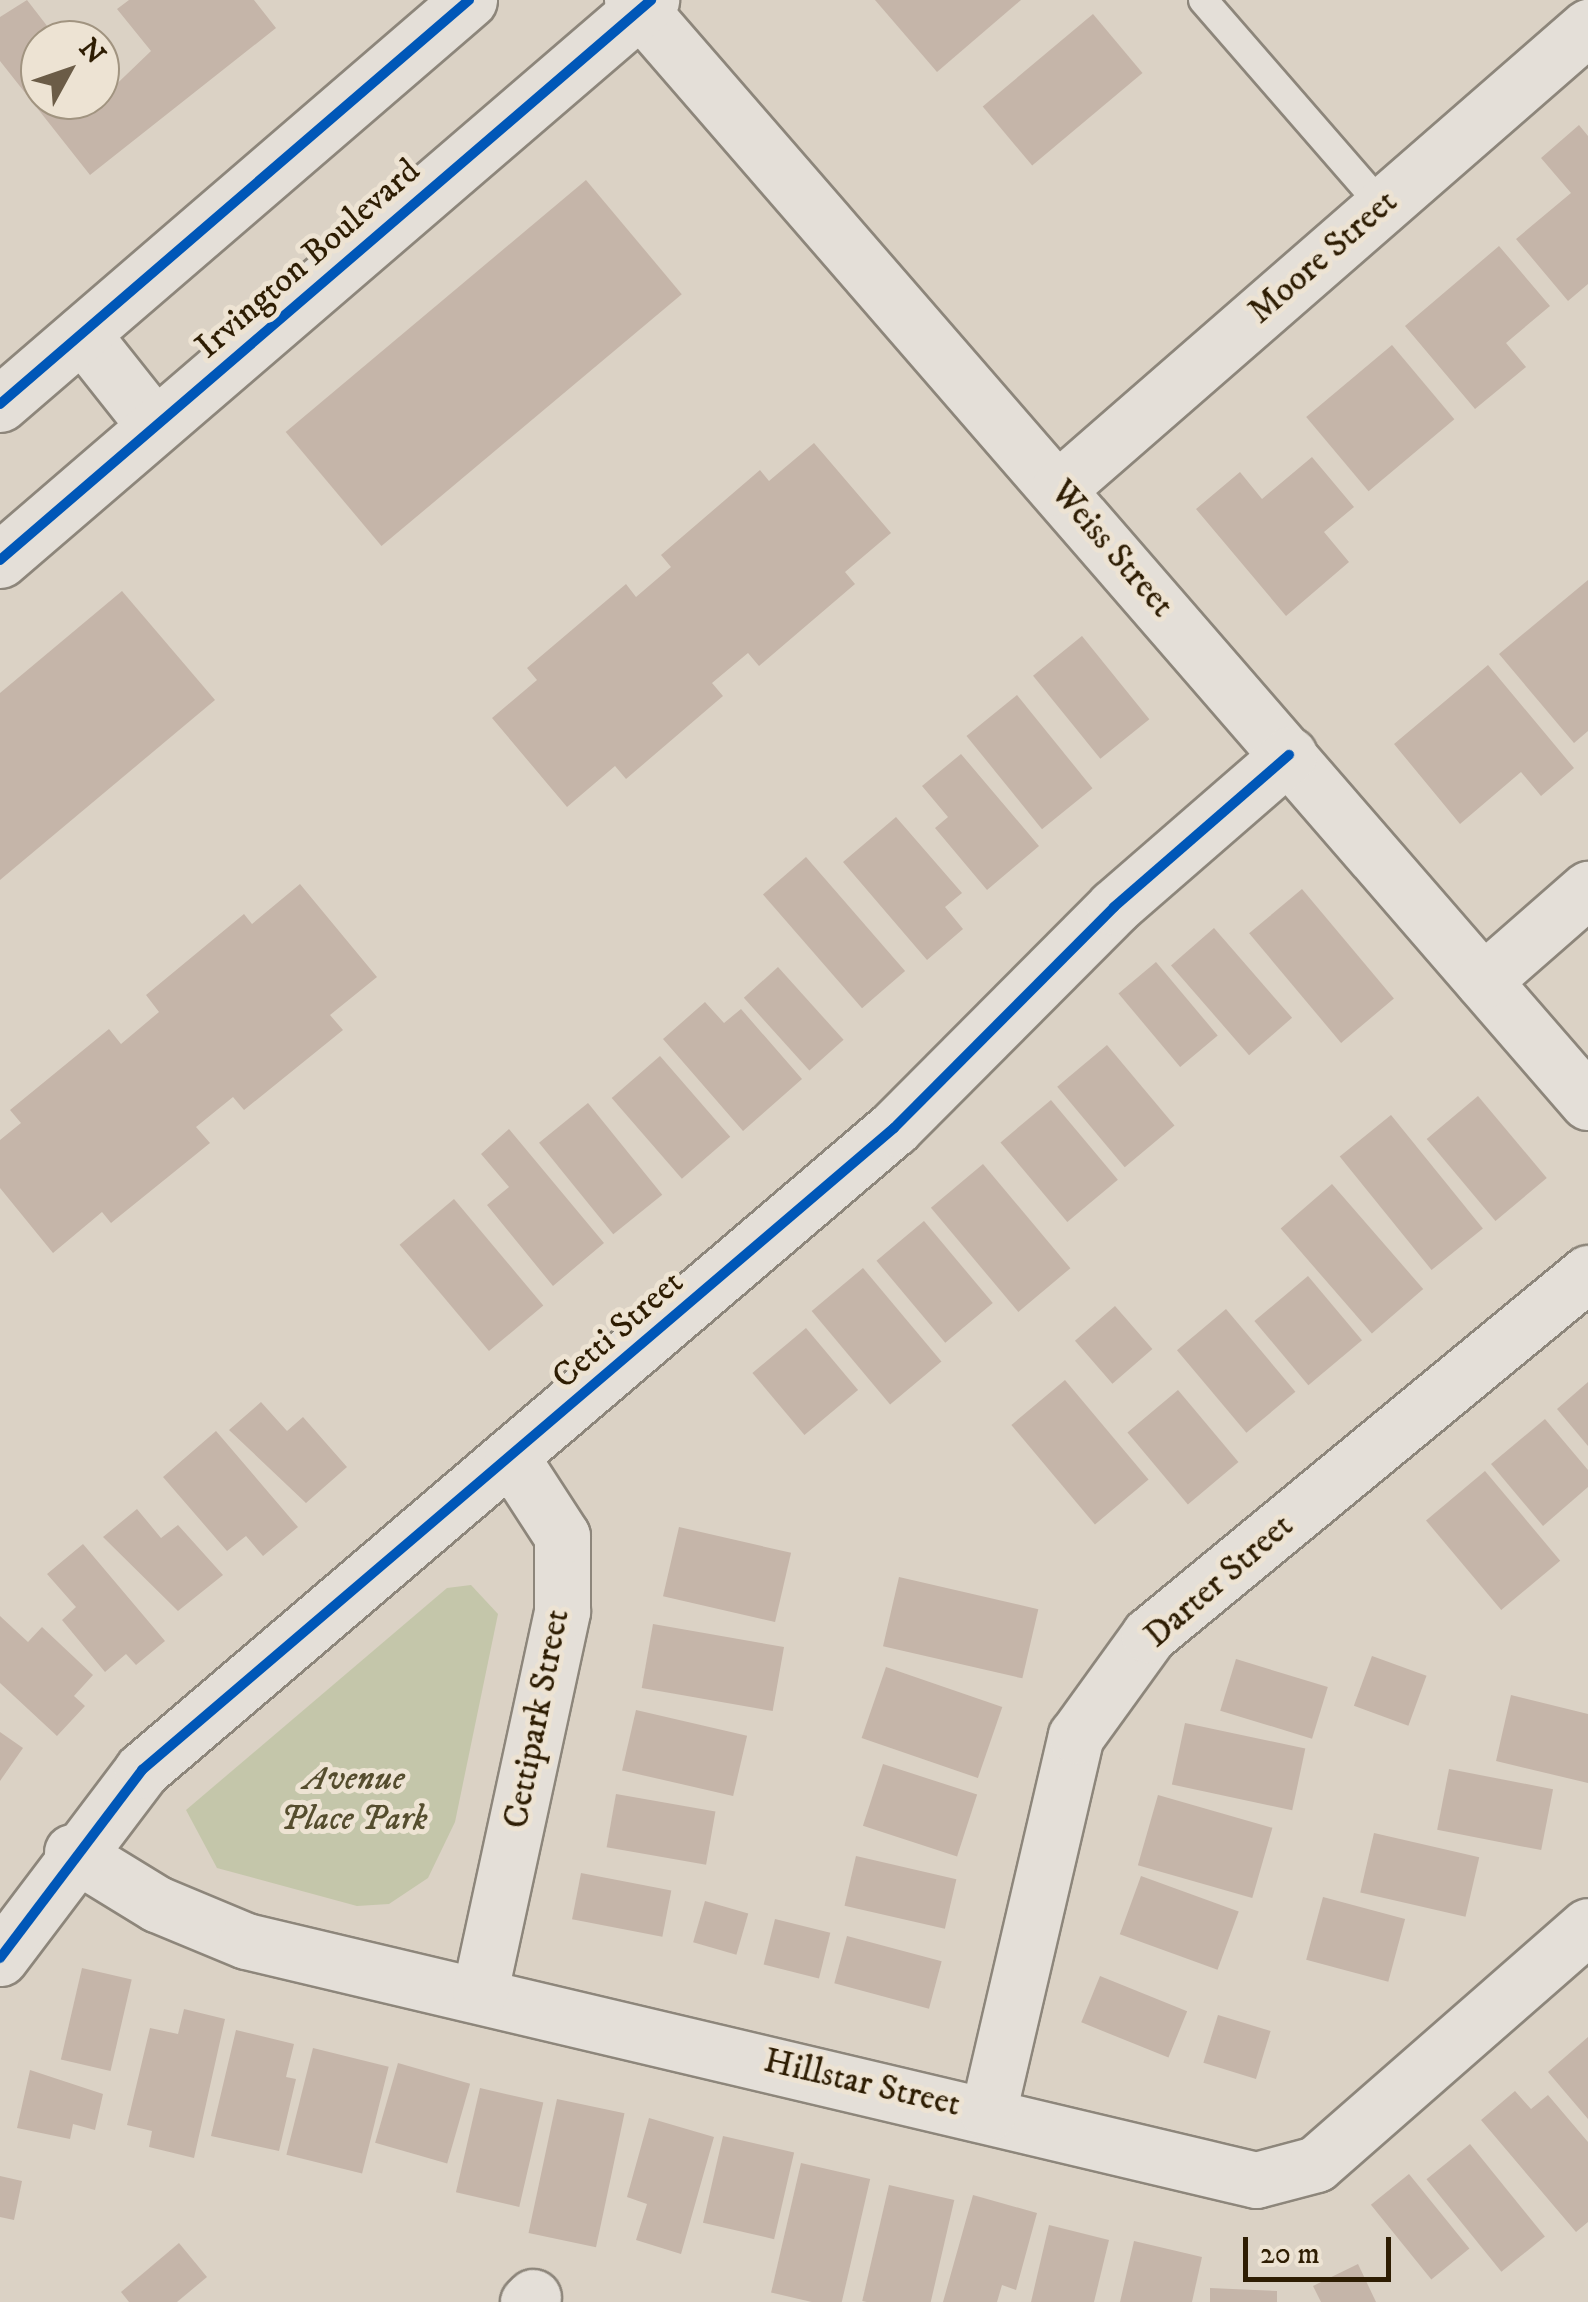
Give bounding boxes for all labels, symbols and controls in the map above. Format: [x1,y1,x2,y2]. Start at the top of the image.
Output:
north arrow [20,20,120,120]
text: N [71,32,113,72]
street label: Irvington Boulevard [187,150,429,368]
street label: Moore Street [1240,181,1406,333]
street label: Weiss Street [1041,472,1183,626]
street label: Cetti Street [544,1262,692,1398]
street label: Darter Street [1136,1505,1302,1657]
street label: Cettipark Street [495,1606,579,1832]
park label: Avenue Place Park [280,1758,428,1840]
street label: Hillstar Street [760,2040,964,2126]
scale bar [1248,2217,1396,2279]
text: 20 m [1260,2236,1320,2273]

